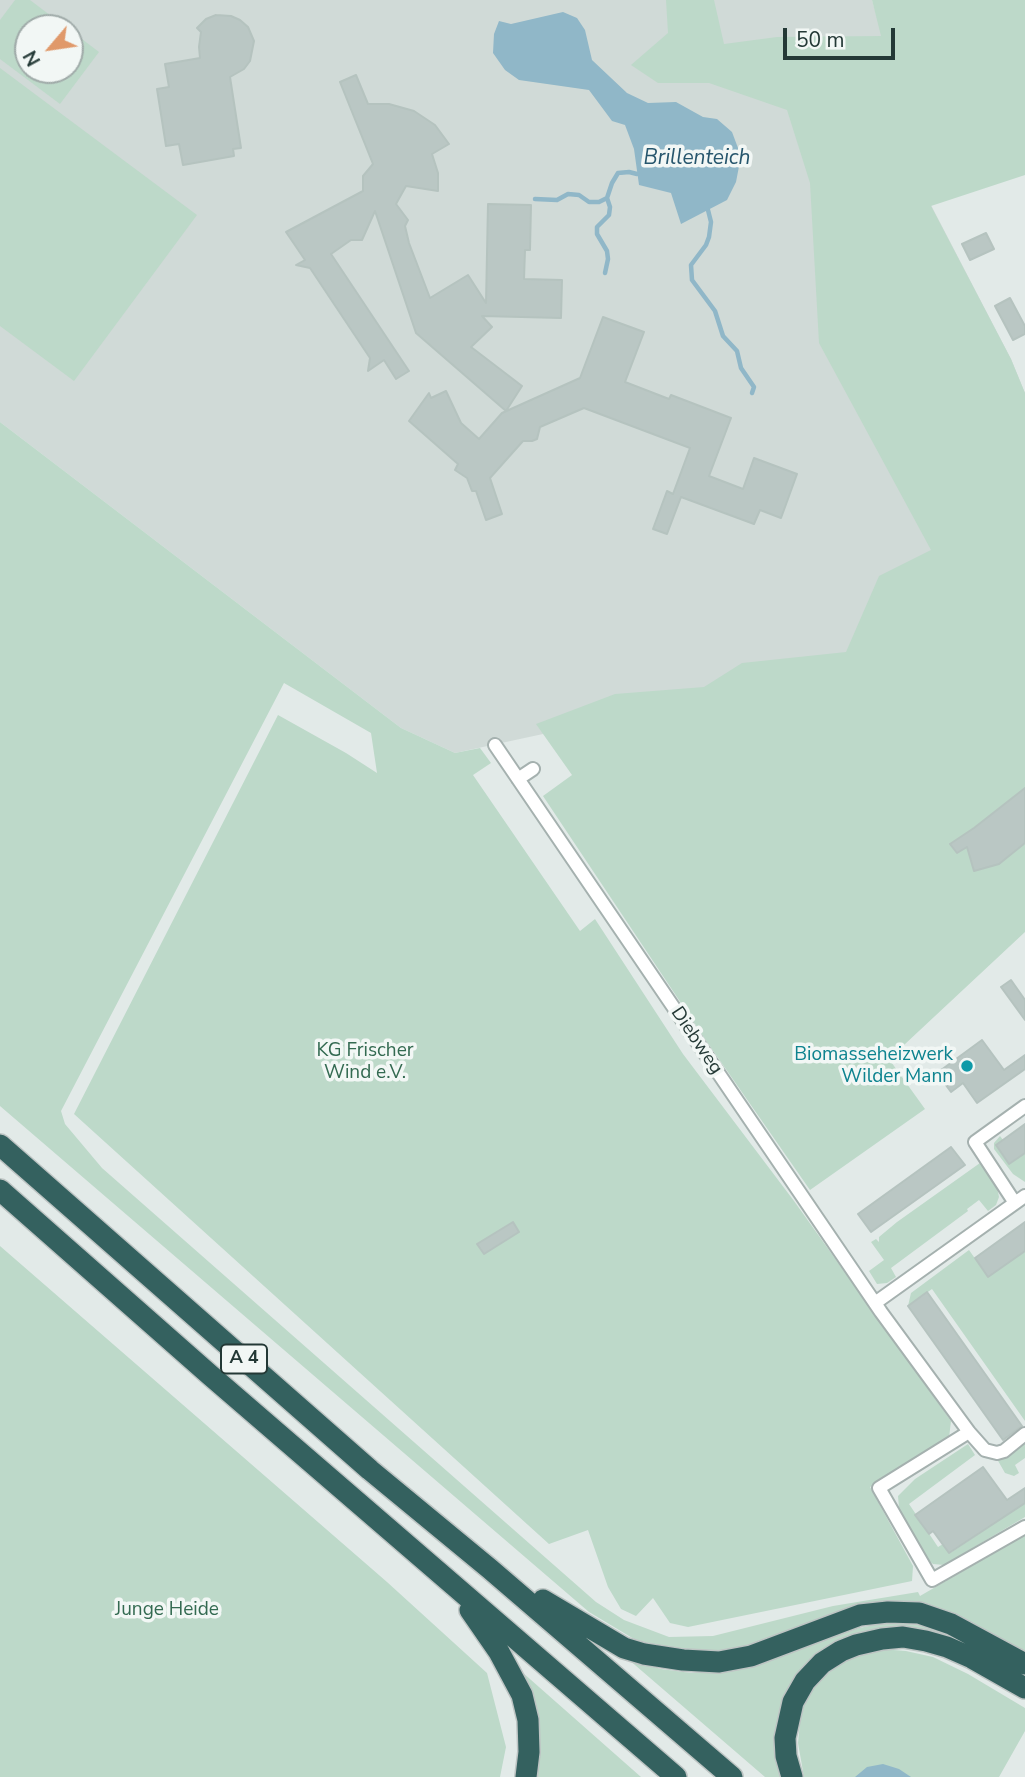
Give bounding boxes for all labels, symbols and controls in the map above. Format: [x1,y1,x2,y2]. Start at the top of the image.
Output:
north arrow [14,14,84,84]
scale bar [787,14,899,58]
text: 50 m [796,26,845,54]
text: N [18,46,47,71]
water label: Brillenteich [644,146,750,172]
street label: Diebweg [665,1003,727,1079]
park label: KG Frischer Wind e.V. [316,1040,414,1084]
place label: Biomasseheizwerk Wilder Mann [794,1044,953,1088]
marker: Biomasseheizwerk Wilder Mann [959,1058,975,1074]
road number: A 4 [221,1344,267,1374]
park label: Junge Heide [115,1599,219,1621]

